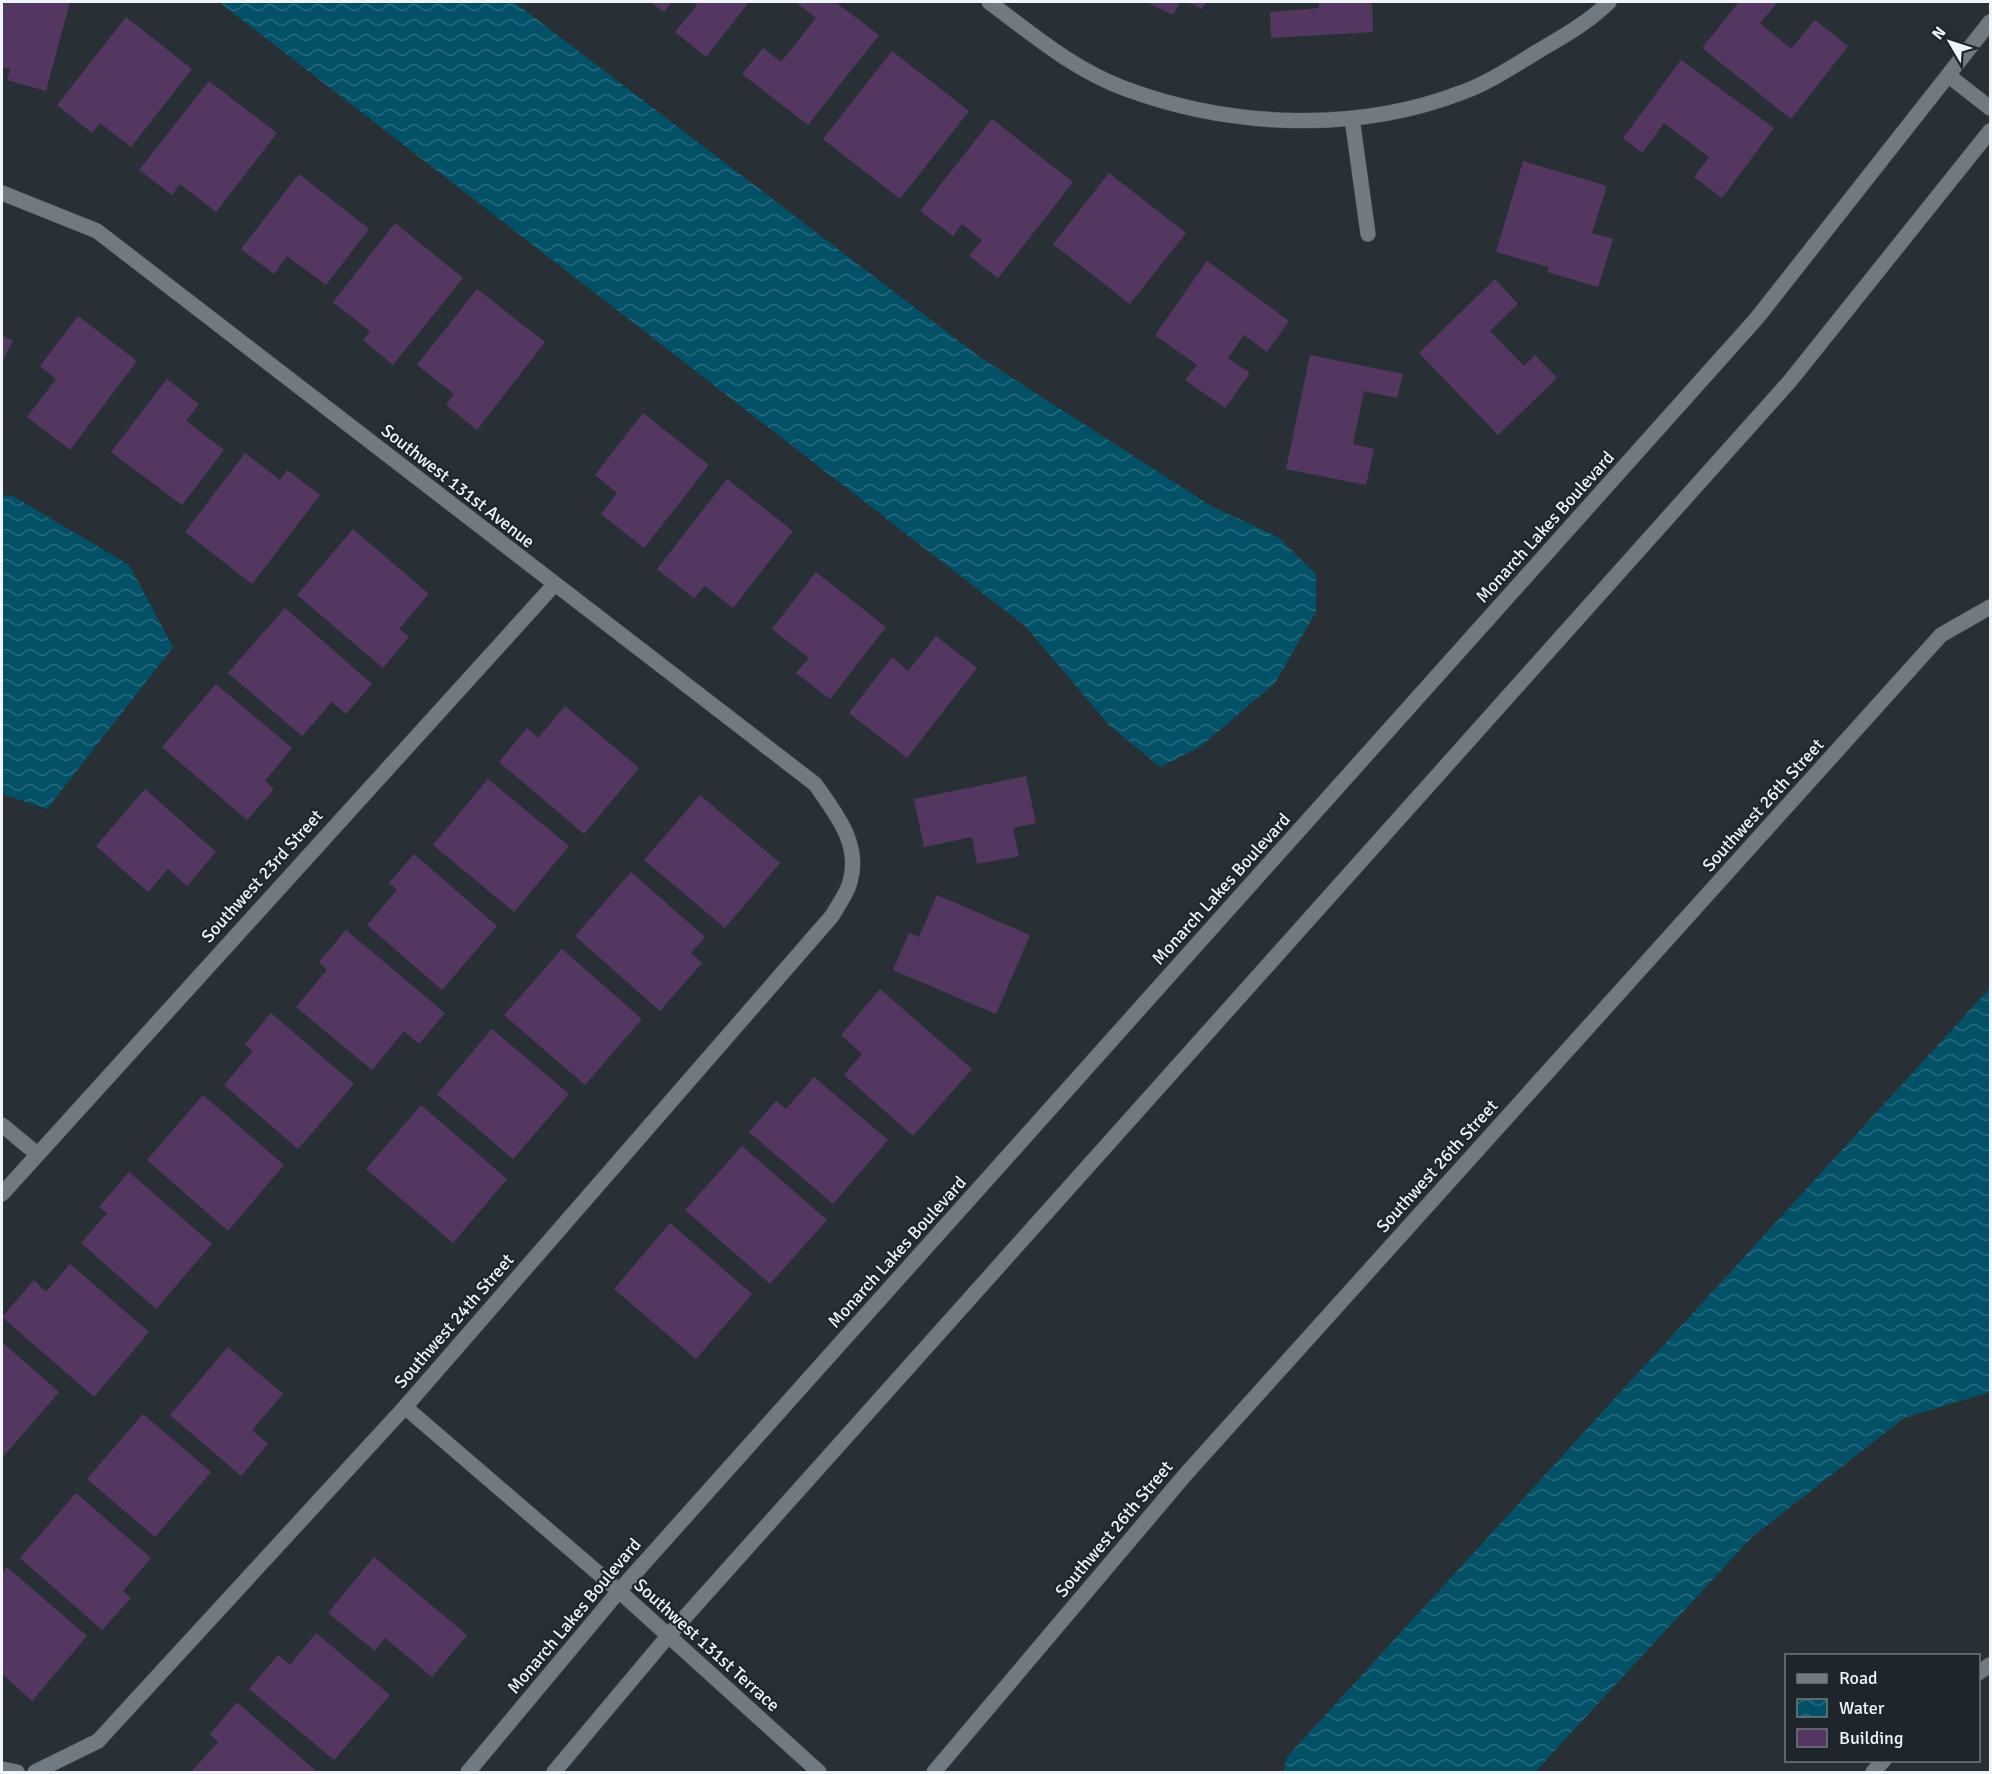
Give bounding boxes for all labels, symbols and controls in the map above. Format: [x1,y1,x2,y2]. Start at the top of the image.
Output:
north arrow [1920,12,1980,72]
text: N [1928,23,1950,44]
street label: Southwest 131st Avenue [377,419,539,553]
street label: Monarch Lakes Boulevard [1471,447,1619,607]
street label: Southwest 26th Street [1697,734,1829,876]
street label: Southwest 23rd Street [197,805,327,947]
street label: Monarch Lakes Boulevard [1147,809,1295,969]
street label: Southwest 26th Street [1371,1095,1503,1237]
street label: Monarch Lakes Boulevard [823,1172,971,1332]
street label: Southwest 24th Street [389,1249,519,1393]
street label: Southwest 26th Street [1051,1456,1177,1602]
street label: Monarch Lakes Boulevard [502,1534,646,1698]
street label: Southwest 131st Terrace [630,1574,784,1716]
legend [1785,1654,1980,1762]
text: Road [1839,1667,1878,1689]
text: Water [1839,1697,1885,1719]
text: Building [1839,1727,1903,1749]

